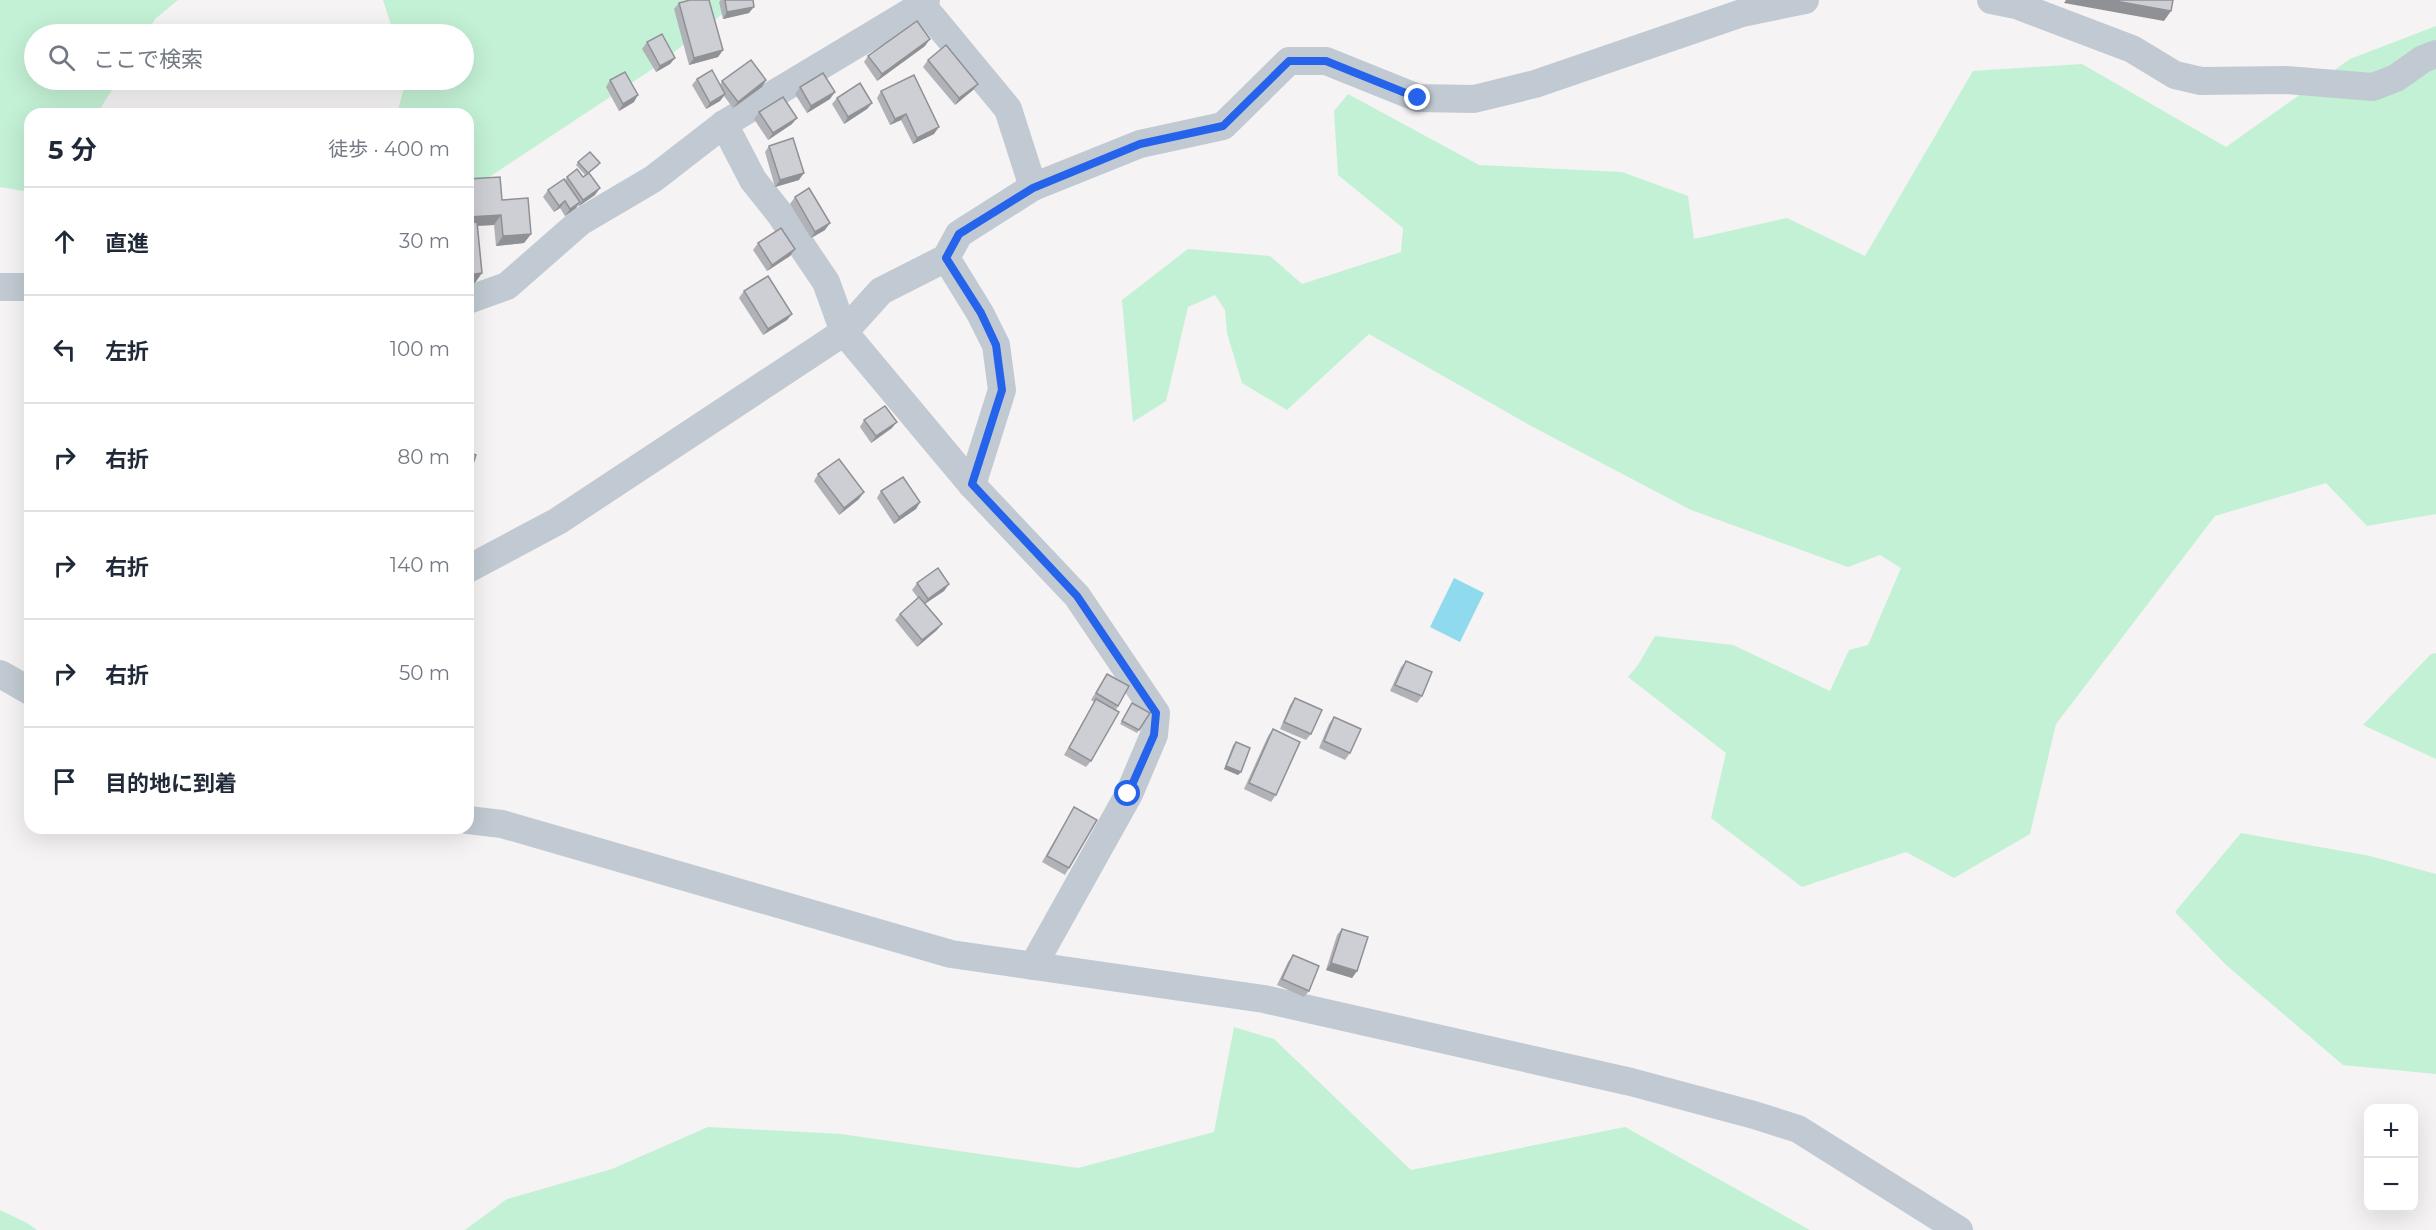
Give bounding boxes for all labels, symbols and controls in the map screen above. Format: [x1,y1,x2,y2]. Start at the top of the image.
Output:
search box [24,24,474,90]
icon: search [45,41,78,74]
text: ここで検索 [93,46,203,73]
route end [1404,84,1430,110]
text: 5 分 [48,134,97,166]
text: 徒歩 · 400 m [328,137,450,161]
icon: ahead [48,225,81,258]
text: 30 m [399,229,450,253]
text: 直進 [105,230,149,257]
icon: left [48,333,81,366]
text: 100 m [390,337,450,361]
text: 左折 [105,338,149,365]
icon: right [48,441,81,474]
text: 80 m [398,445,450,469]
text: 右折 [105,446,149,473]
icon: right [48,549,81,582]
text: 140 m [390,553,450,577]
text: 右折 [105,554,149,581]
icon: right [48,657,81,690]
text: 50 m [399,661,450,685]
text: 右折 [105,662,149,689]
icon: arrive [48,765,81,798]
text: 目的地に到着 [105,770,237,797]
route start [1114,780,1140,806]
map controls [2364,1104,2418,1212]
button: + [2364,1104,2418,1158]
button: − [2364,1158,2418,1212]

